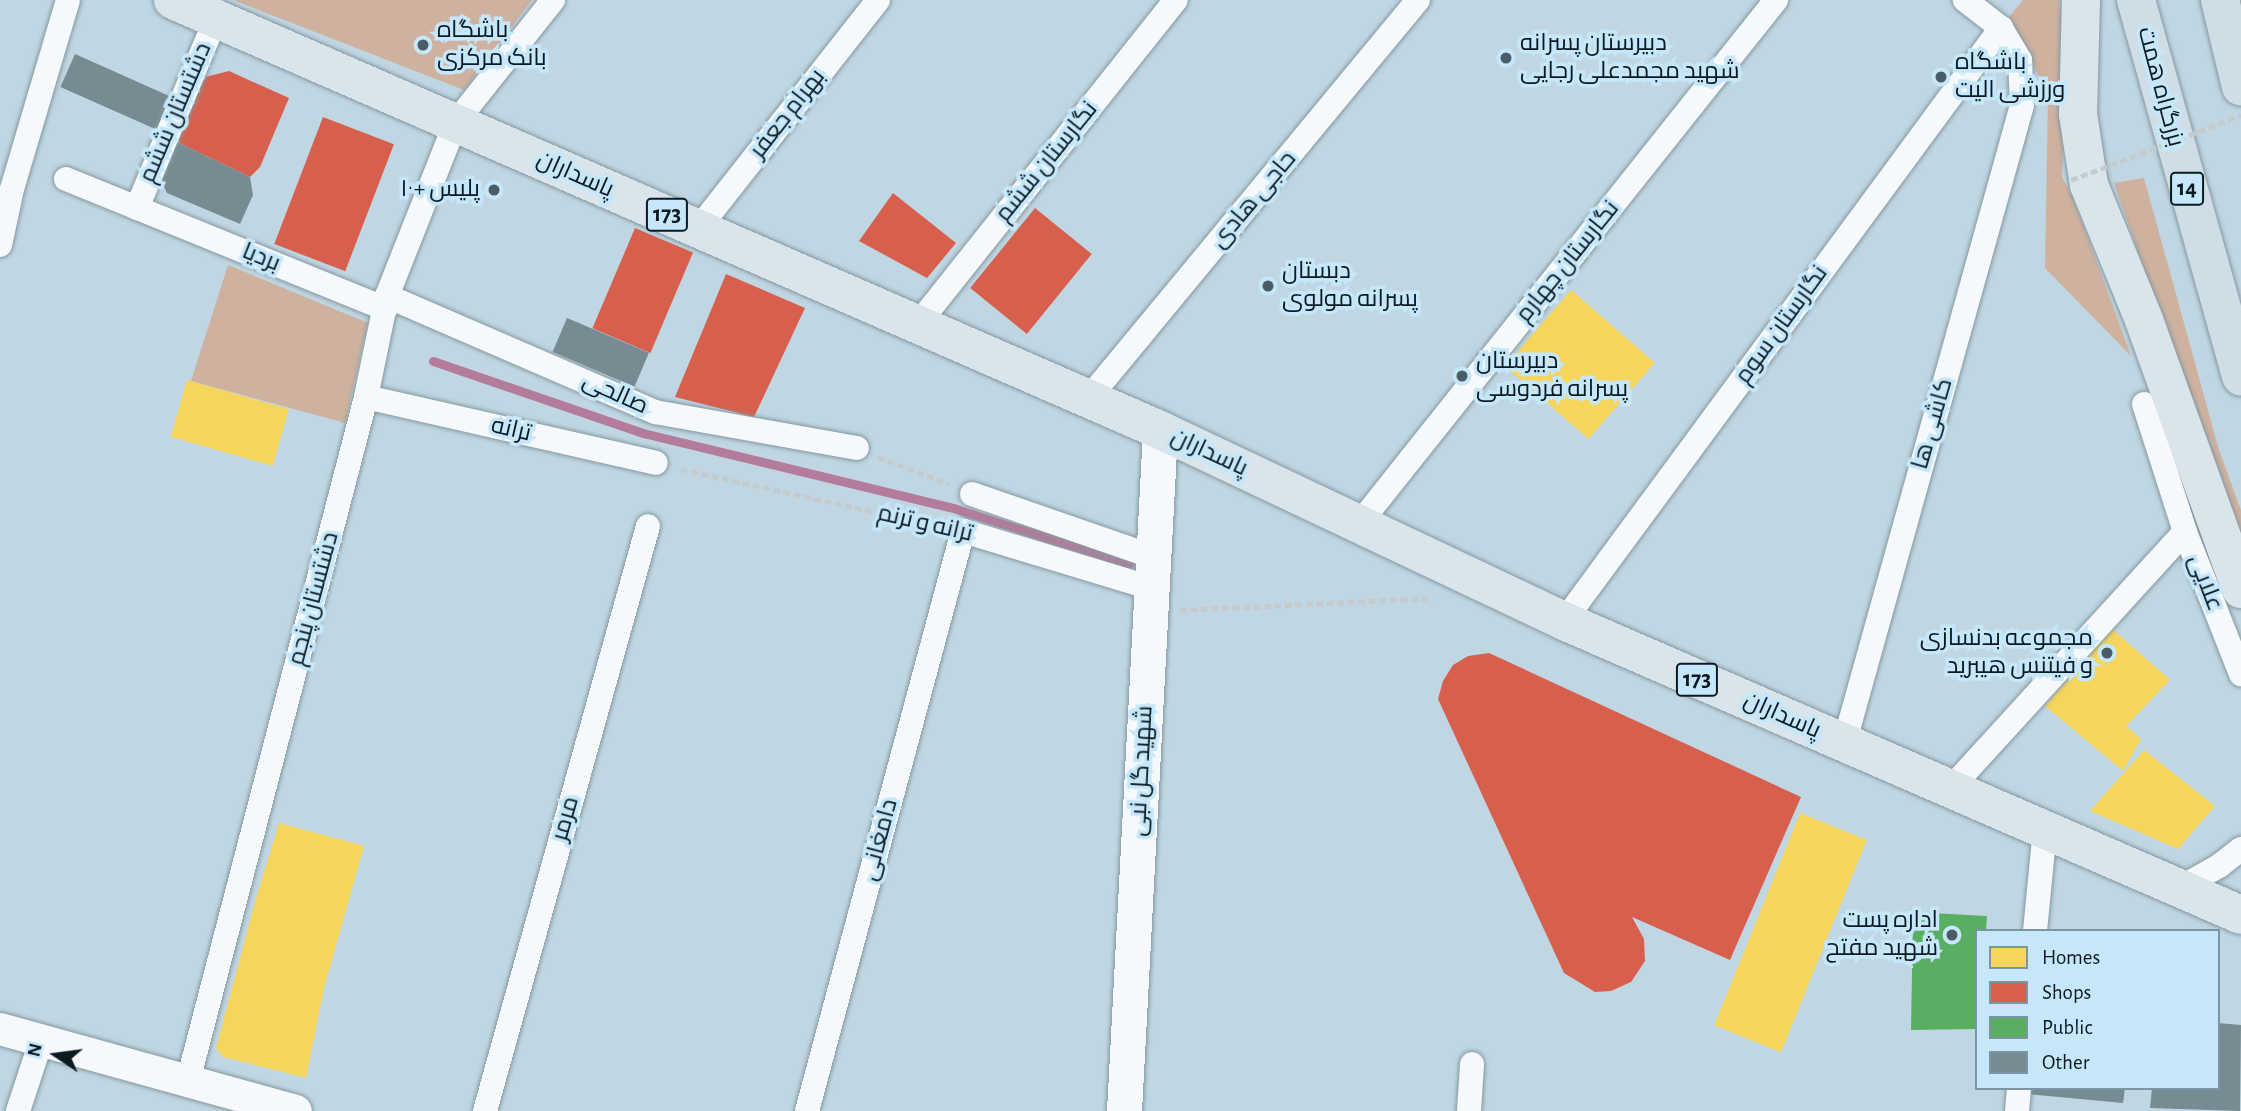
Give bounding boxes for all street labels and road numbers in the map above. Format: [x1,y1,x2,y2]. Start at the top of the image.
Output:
street label: بزرگراه همت [2130,24,2190,150]
street label: دشتستان ششم [134,39,218,187]
street label: بهرام جعفر [744,63,832,165]
street label: نگارستان ششم [990,96,1104,228]
street label: پاسداران [532,145,618,205]
street label: حاجی هادی [1205,145,1303,255]
road number: 14 [2170,170,2204,208]
street label: نگارستان چهارم [1510,195,1626,329]
road number: 173 [644,196,690,234]
street label: بردیا [238,237,284,279]
street label: نگارستان سوم [1729,260,1835,390]
street label: صالحی [578,367,652,421]
street label: کاشی ها [1906,375,1960,473]
street label: ترانه [488,411,534,449]
street label: پاسداران [1166,423,1252,483]
street label: ترانه و ترنم [874,499,976,549]
street label: دشتستان پنجم [282,529,346,669]
street label: علایی [2181,551,2229,615]
road number: 173 [1674,660,1720,700]
street label: پاسداران [1739,686,1825,746]
street label: شهید گل نبی [1124,705,1160,837]
street label: مرمر [546,793,586,845]
street label: دامغانی [855,796,905,884]

